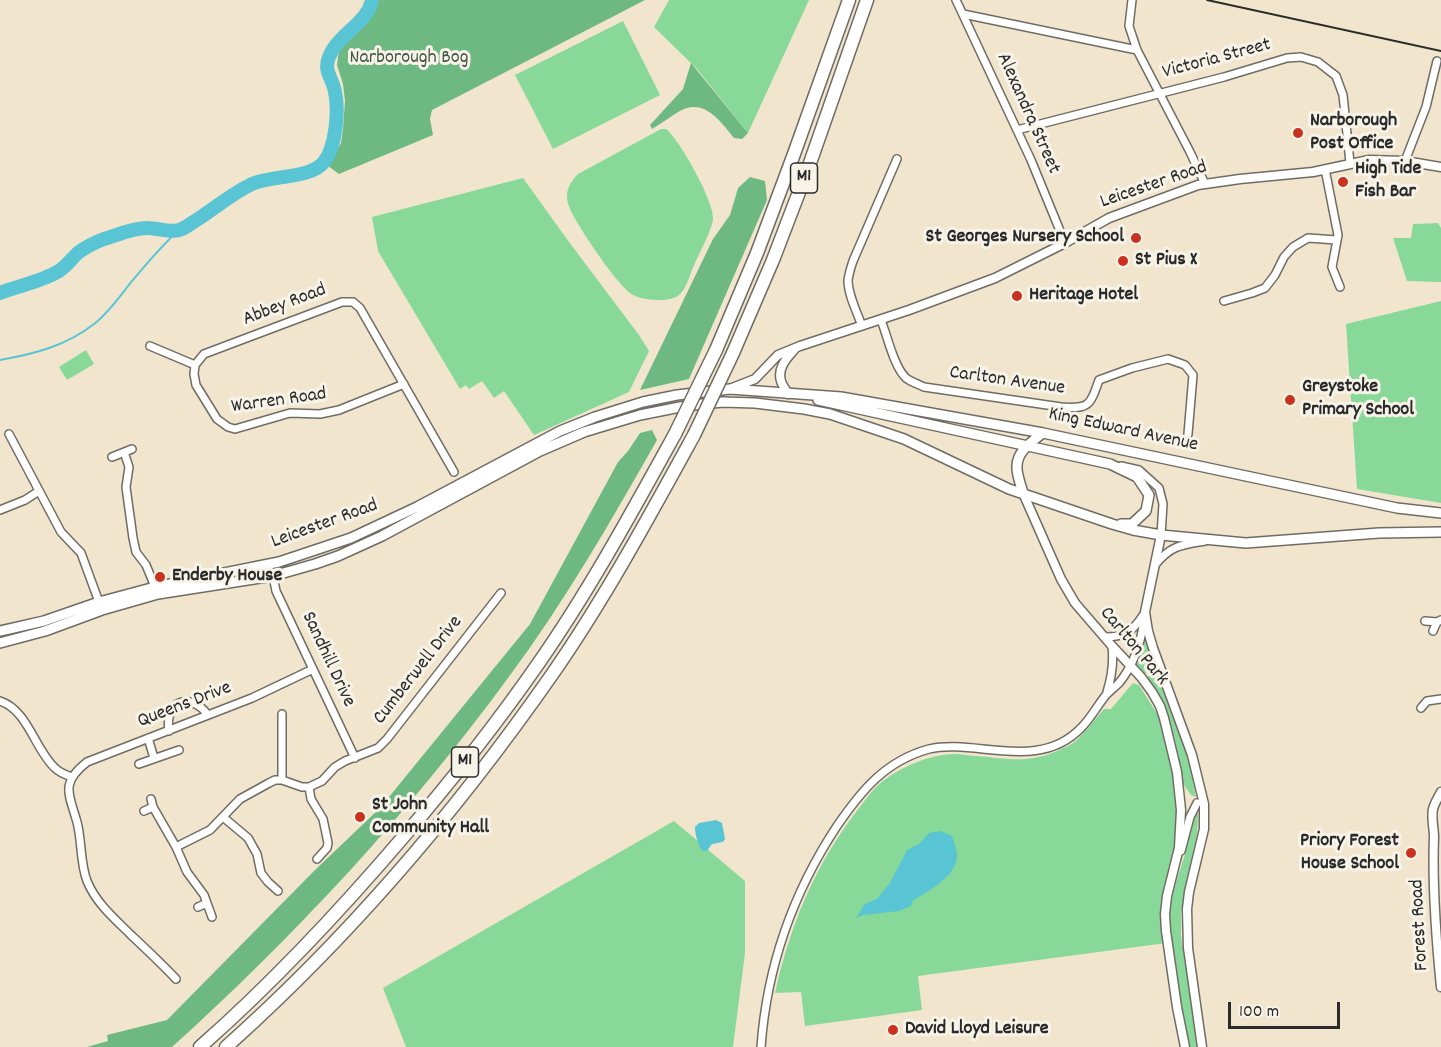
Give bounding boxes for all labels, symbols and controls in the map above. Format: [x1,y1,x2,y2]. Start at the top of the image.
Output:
street label: Victoria Street [1160,34,1274,86]
park label: Narborough Bog [350,47,468,71]
street label: Alexandra Street [990,50,1064,178]
place label: Narborough Post Office [1310,110,1397,157]
marker: Narborough Post Office [1291,126,1305,140]
street label: Leicester Road [1097,157,1211,215]
place label: High Tide Fish Bar [1355,158,1421,205]
road number: M1 [790,163,818,193]
marker: High Tide Fish Bar [1336,175,1350,189]
place label: St Georges Nursery School [926,226,1124,250]
marker: St Georges Nursery School [1129,231,1143,245]
place label: St Pius X [1135,249,1197,273]
marker: St Pius X [1116,254,1130,268]
street label: Abbey Road [240,279,330,333]
place label: Heritage Hotel [1029,284,1138,308]
marker: Heritage Hotel [1010,289,1024,303]
street label: Carlton Avenue [948,362,1066,402]
place label: Greystoke Primary School [1302,376,1414,423]
street label: Warren Road [230,383,328,421]
marker: Greystoke Primary School [1283,393,1297,407]
street label: King Edward Avenue [1046,403,1200,459]
street label: Leicester Road [269,495,381,555]
place label: Enderby House [172,565,282,589]
marker: Enderby House [153,570,167,584]
street label: Carlton Park [1093,603,1173,691]
street label: Sandhill Drive [295,609,359,711]
street label: Cumberwell Drive [369,612,469,730]
street label: Queens Drive [135,677,235,735]
road number: M1 [452,747,478,777]
place label: St John Community Hall [372,794,489,841]
marker: St John Community Hall [353,810,367,824]
place label: Priory Forest House School [1300,830,1399,877]
marker: Priory Forest House School [1404,846,1418,860]
street label: Forest Road [1407,879,1435,971]
scale bar [1231,990,1344,1028]
text: 100 m [1239,1000,1279,1025]
place label: David Lloyd Leisure [905,1018,1048,1042]
marker: David Lloyd Leisure [886,1023,900,1037]

